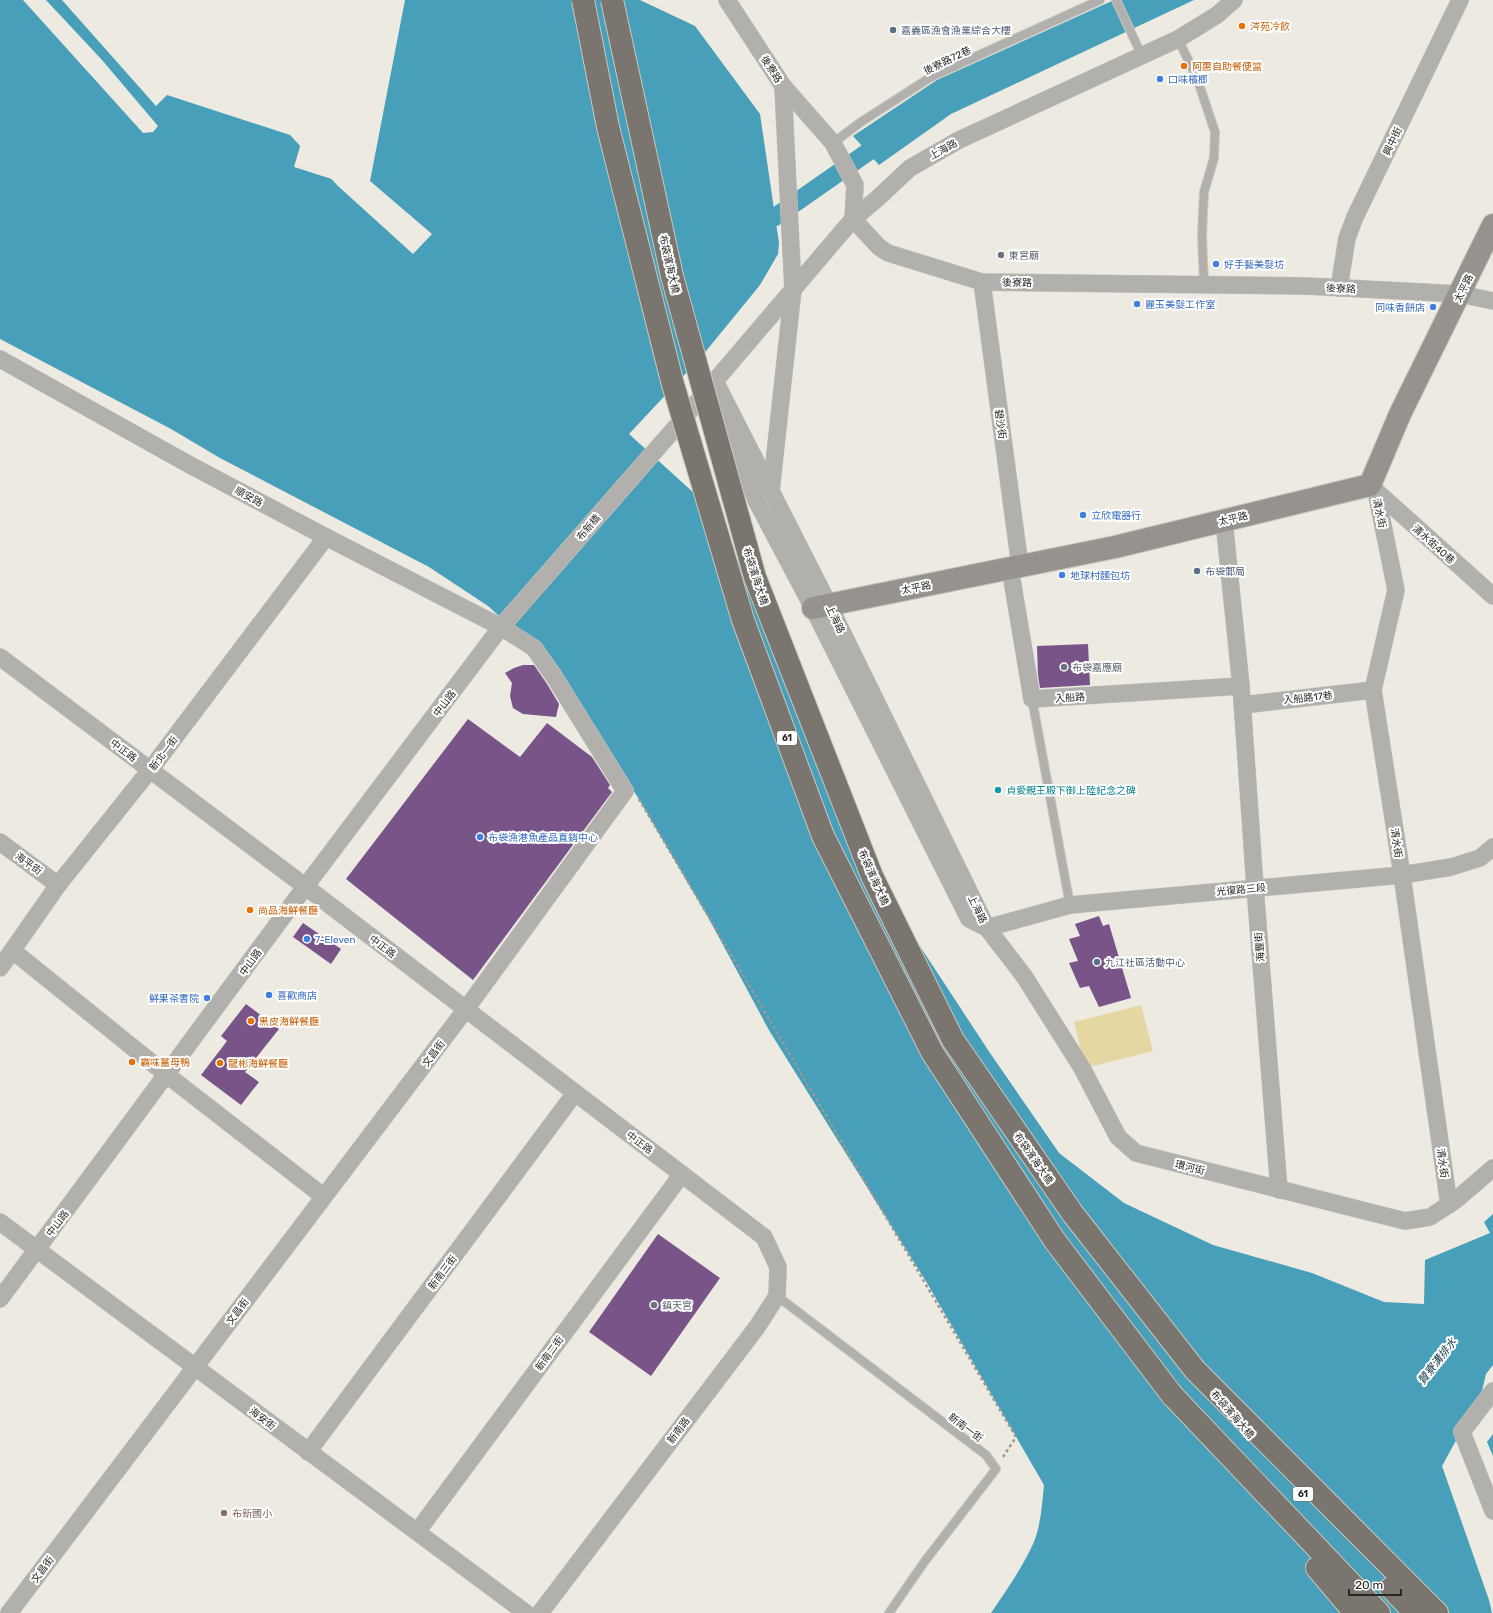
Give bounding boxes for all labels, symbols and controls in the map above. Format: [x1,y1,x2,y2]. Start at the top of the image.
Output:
marker: 涔苑冷飲 [1237,21,1247,31]
place label: 涔苑冷飲 [1250,21,1290,33]
marker: 嘉義區漁會漁業綜合大樓 [888,25,898,35]
place label: 嘉義區漁會漁業綜合大樓 [901,25,1011,37]
street label: 後寮路72巷 [922,44,973,77]
street label: 後寮路 [758,54,784,85]
marker: 阿惠自助餐便當 [1179,61,1189,71]
place label: 阿惠自助餐便當 [1192,61,1262,73]
marker: 口味檳榔 [1155,74,1165,84]
place label: 口味檳榔 [1168,74,1208,86]
street label: 興中街 [1381,125,1405,158]
street label: 上海路 [927,137,960,162]
street label: 布袋濱海大橋 [656,234,682,295]
marker: 東宮廟 [996,250,1006,260]
place label: 東宮廟 [1009,250,1039,262]
marker: 好手藝美髮坊 [1211,259,1221,269]
place label: 好手藝美髮坊 [1224,259,1284,271]
street label: 太平路 [1452,272,1476,305]
street label: 後寮路 [1002,277,1032,289]
street label: 後寮路 [1326,282,1356,296]
marker: 麗玉美髮工作室 [1132,299,1142,309]
place label: 麗玉美髮工作室 [1145,299,1215,311]
place label: 同味香餅店 [1375,302,1425,314]
marker: 同味香餅店 [1428,302,1438,312]
street label: 碧沙街 [992,408,1008,440]
street label: 順安路 [232,485,265,509]
street label: 清水街 [1370,497,1388,529]
marker: 立欣電器行 [1078,510,1088,520]
place label: 立欣電器行 [1091,510,1141,522]
street label: 太平路 [1217,510,1249,528]
street label: 布新橋 [574,512,603,543]
street label: 清水街40巷 [1410,523,1457,567]
street label: 布袋濱海大橋 [740,546,770,607]
marker: 布袋郵局 [1192,566,1202,576]
place label: 布袋郵局 [1205,566,1245,578]
marker: 地球村麵包坊 [1057,570,1067,580]
place label: 地球村麵包坊 [1070,570,1130,582]
street label: 太平路 [900,579,932,597]
street label: 上海路 [823,603,847,636]
marker: 布袋嘉應廟 [1059,662,1069,672]
place label: 布袋嘉應廟 [1072,662,1122,674]
street label: 中山路 [431,688,459,719]
street label: 入船路17巷 [1283,689,1333,707]
street label: 入船路 [1055,691,1085,705]
road number: 61 [777,731,797,745]
street label: 新北一街 [147,734,181,773]
street label: 中正路 [108,737,139,765]
marker: 貞愛親王殿下御上陸紀念之碑 [993,785,1003,795]
place label: 貞愛親王殿下御上陸紀念之碑 [1006,785,1136,797]
street label: 清水街 [1388,827,1404,859]
marker: 布袋漁港魚產品直銷中心 [475,832,485,842]
place label: 布袋漁港魚產品直銷中心 [488,832,598,844]
street label: 布袋濱海大橋 [855,848,891,907]
street label: 海平街 [13,850,44,877]
street label: 光復路三段 [1216,882,1267,898]
street label: 上海路 [965,893,989,926]
marker: 尚品海鮮餐廳 [245,905,255,915]
place label: 尚品海鮮餐廳 [258,905,318,917]
street label: 海豐街 [1253,931,1267,962]
street label: 中正路 [367,933,398,961]
marker: 7-Eleven [302,934,312,944]
place label: 7-Eleven [315,934,355,946]
street label: 中山路 [237,947,264,978]
marker: 九江社區活動中心 [1092,957,1102,967]
place label: 九江社區活動中心 [1105,957,1185,969]
marker: 喜歡商店 [264,990,274,1000]
place label: 喜歡商店 [277,990,317,1002]
place label: 鮮果茶書院 [149,993,199,1005]
marker: 鮮果茶書院 [202,993,212,1003]
marker: 黑皮海鮮餐廳 [246,1016,256,1026]
place label: 黑皮海鮮餐廳 [259,1016,319,1028]
street label: 文昌街 [420,1038,448,1069]
marker: 霸味薑母鴨 [127,1057,137,1067]
place label: 霸味薑母鴨 [140,1057,190,1069]
marker: 龍彬海鮮餐廳 [215,1058,225,1068]
place label: 龍彬海鮮餐廳 [228,1058,288,1070]
street label: 中正路 [624,1129,655,1157]
street label: 布袋濱海大橋 [1011,1131,1055,1187]
street label: 清水街 [1434,1147,1450,1179]
street label: 環河街 [1174,1159,1206,1177]
street label: 中山路 [44,1208,72,1239]
street label: 新南三街 [426,1253,460,1292]
street label: 文昌街 [224,1296,252,1327]
marker: 鎮天宮 [649,1300,659,1310]
place label: 鎮天宮 [662,1300,692,1312]
street label: 新南二街 [533,1334,566,1373]
water label: 贊寮溝排水 [1415,1335,1460,1387]
street label: 布袋濱海大橋 [1208,1388,1256,1441]
street label: 海安街 [247,1405,278,1433]
street label: 新南一街 [946,1411,985,1445]
street label: 新南路 [665,1415,693,1446]
road number: 61 [1293,1487,1313,1501]
marker: 布新國小 [219,1508,229,1518]
place label: 布新國小 [232,1508,272,1520]
street label: 文昌街 [29,1554,57,1585]
scale bar [1349,1571,1401,1597]
text: 20 m [1355,1578,1383,1592]

